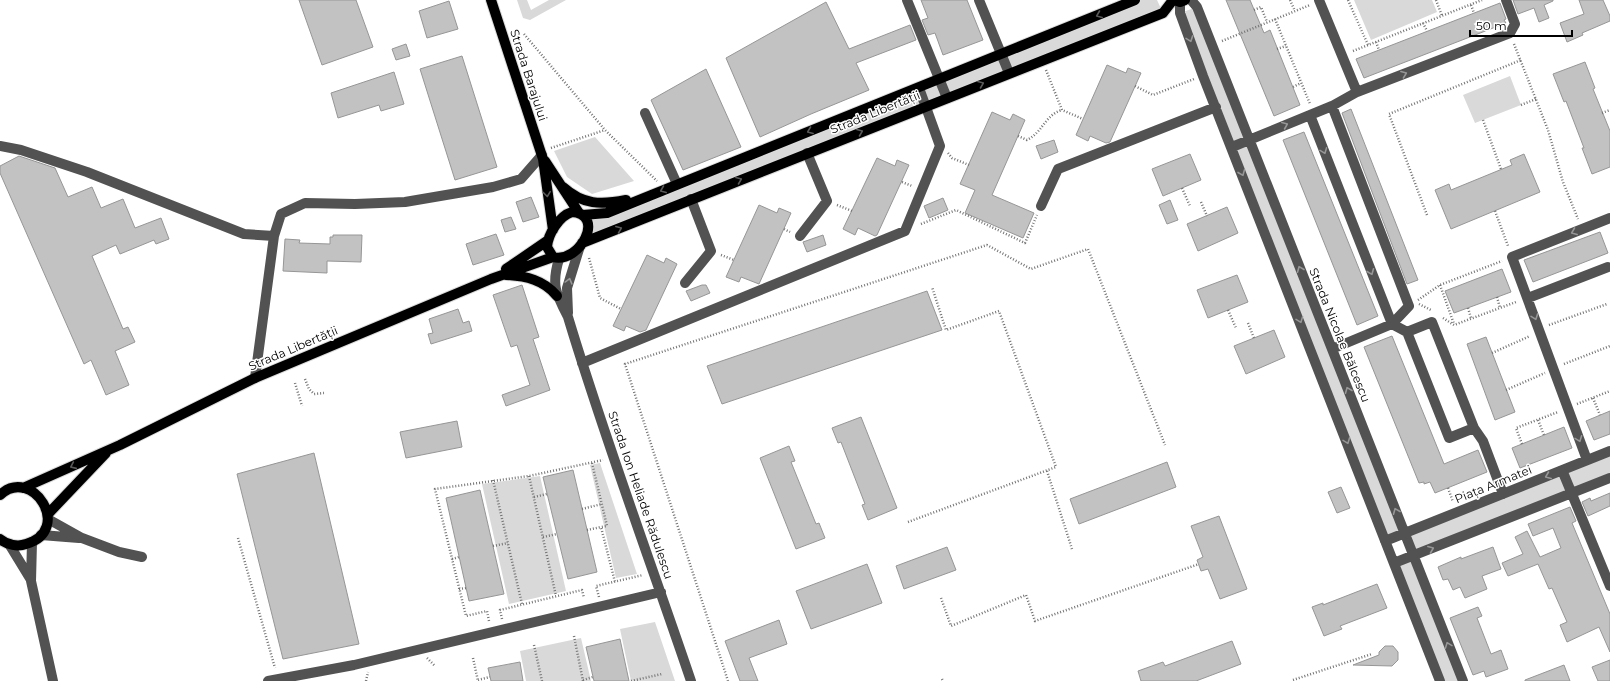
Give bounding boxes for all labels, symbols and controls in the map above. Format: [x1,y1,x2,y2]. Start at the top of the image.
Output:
one-way arrow [1096,10,1103,18]
scale bar [1470,12,1572,38]
text: 50 m [1476,18,1507,33]
street label: Strada Barajului [507,27,551,123]
one-way arrow [1185,36,1193,43]
one-way arrow [1401,70,1408,78]
one-way arrow [977,81,984,89]
street label: Strada Libertății [828,87,922,137]
one-way arrow [1282,122,1289,130]
one-way arrow [806,126,813,134]
one-way arrow [856,129,863,137]
one-way arrow [1319,148,1327,155]
one-way arrow [1237,169,1245,177]
one-way arrow [736,177,743,185]
one-way arrow [660,185,667,193]
one-way arrow [543,191,552,198]
one-way arrow [615,225,622,233]
one-way arrow [1570,228,1577,236]
one-way arrow [1297,265,1305,273]
street label: Strada Nicolae Bălcescu [1306,266,1374,404]
one-way arrow [1367,269,1375,276]
one-way arrow [564,278,572,284]
one-way arrow [1530,313,1538,320]
one-way arrow [1295,317,1303,324]
street label: Strada Libertății [246,322,340,374]
one-way arrow [1344,386,1352,393]
street label: Strada Ion Heliade Rădulescu [605,409,677,581]
one-way arrow [1574,436,1582,443]
one-way arrow [1342,438,1350,445]
one-way arrow [70,461,77,469]
street label: Piața Armatei [1452,462,1534,506]
one-way arrow [1544,471,1551,479]
one-way arrow [1392,507,1400,514]
one-way arrow [1427,546,1434,554]
one-way arrow [1445,641,1453,648]

